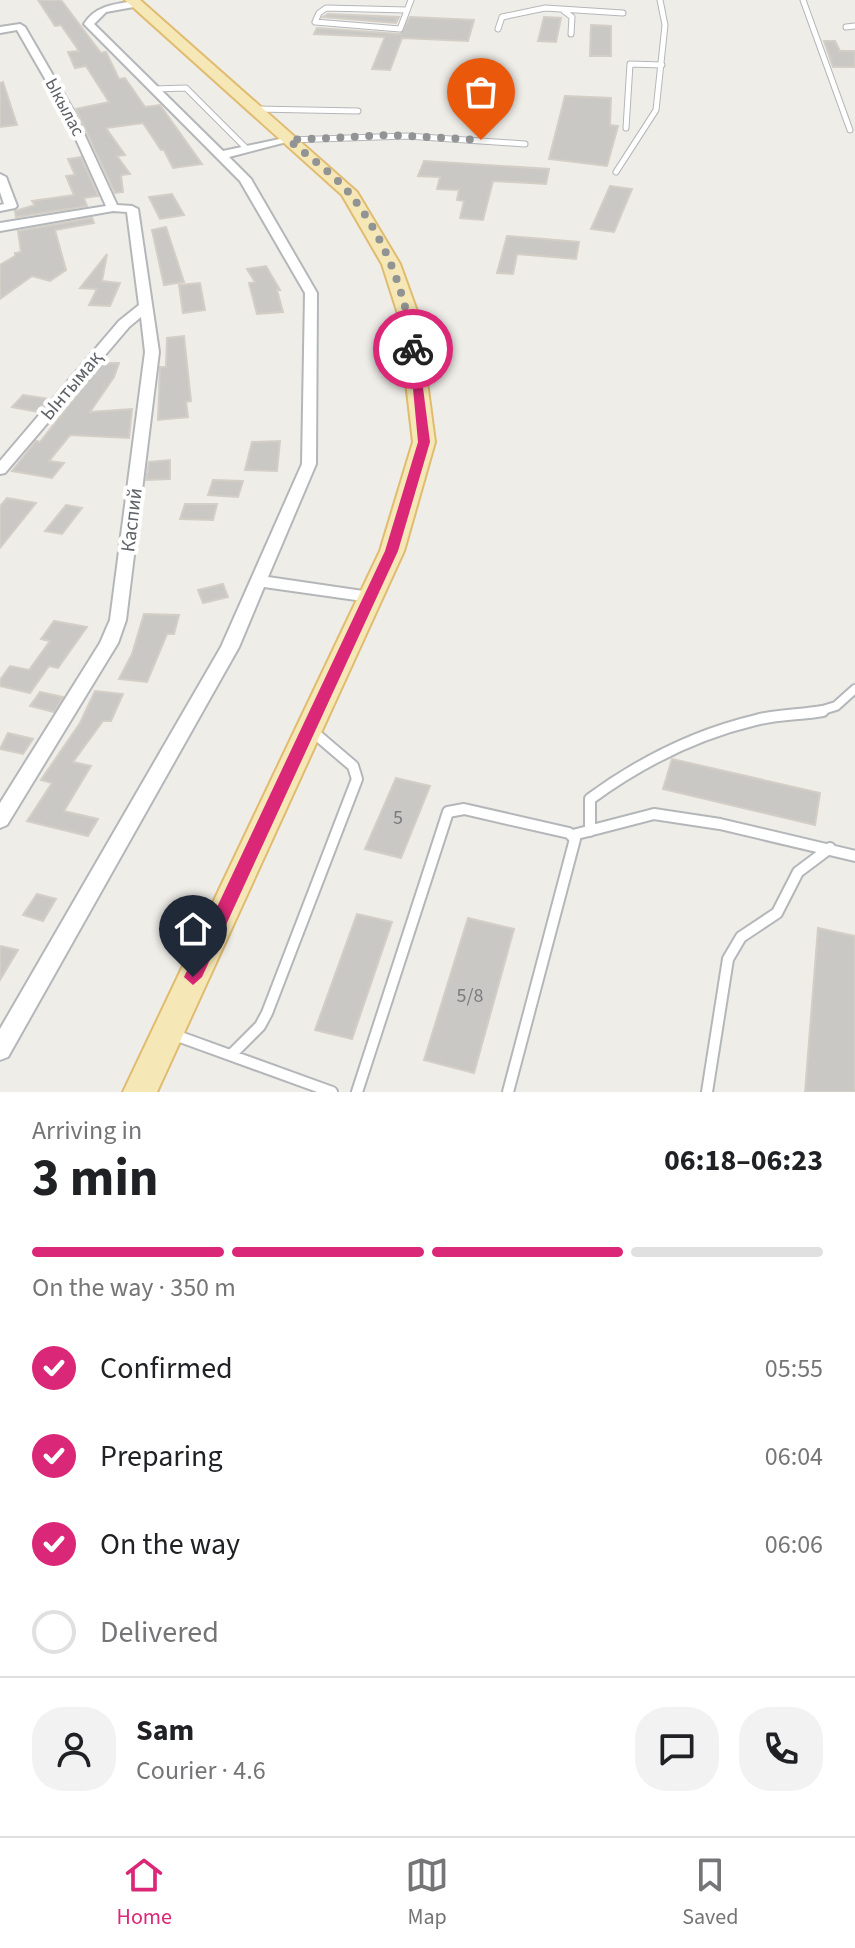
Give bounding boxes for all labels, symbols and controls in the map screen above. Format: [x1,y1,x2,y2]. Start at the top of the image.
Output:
pin [447,58,515,140]
icon: bag [459,70,503,114]
street label: Ыкылас [39,74,90,141]
courier [373,309,453,389]
icon: bike [391,327,435,371]
street label: Ынтымақ [34,345,109,427]
street label: Каспий [114,486,150,554]
house number: 5 [393,804,403,832]
pin [159,895,227,977]
icon: home [171,907,215,951]
house number: 5/8 [457,982,483,1010]
text: Arriving in [32,1112,142,1149]
text: 06:18–06:23 [664,1139,823,1182]
text: 3 min [32,1142,159,1216]
text: On the way · 350 m [32,1269,236,1306]
icon: check [32,1346,76,1390]
text: Confirmed [100,1347,233,1390]
text: 05:55 [765,1350,823,1387]
icon: check [32,1434,76,1478]
text: Preparing [100,1435,223,1478]
text: 06:04 [765,1438,823,1475]
icon: check [32,1522,76,1566]
text: On the way [100,1523,240,1566]
text: 06:06 [765,1526,823,1563]
text: Delivered [100,1611,219,1654]
button: person [32,1707,116,1791]
button: chat [635,1707,719,1791]
button: phone [739,1707,823,1791]
text: Sam [136,1709,194,1752]
text: Courier · 4.6 [136,1752,266,1789]
tab: Home [117,1853,172,1933]
tab: Map [405,1853,449,1933]
tab: Saved [682,1853,738,1933]

